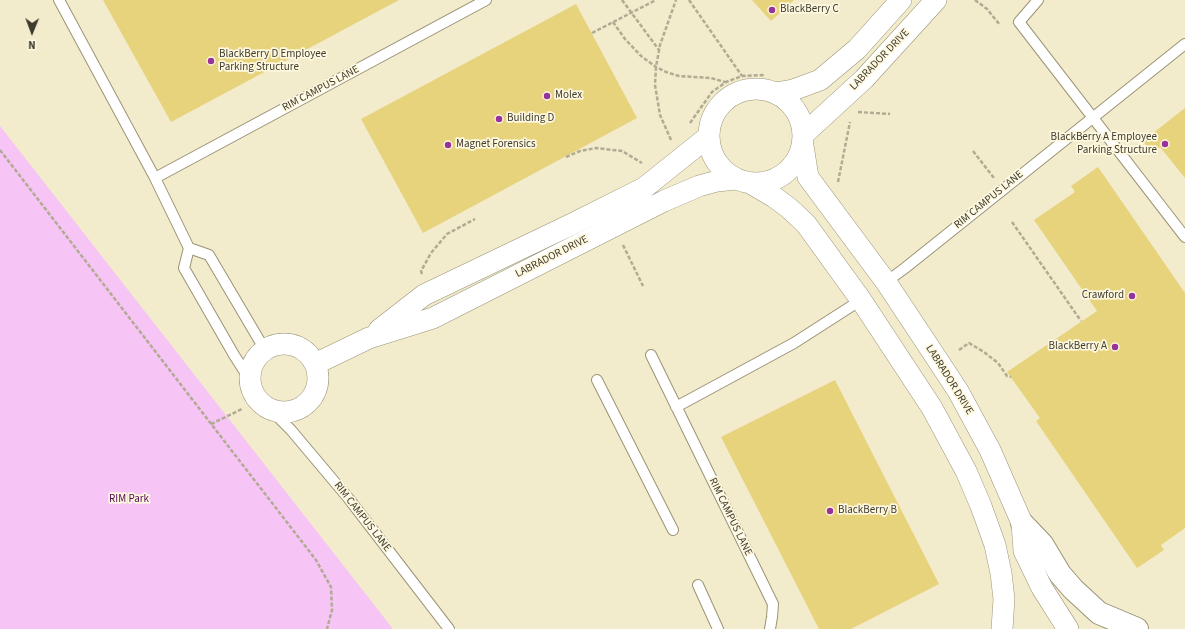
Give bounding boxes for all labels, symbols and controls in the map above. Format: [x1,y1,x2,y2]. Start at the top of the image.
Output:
place label: BlackBerry C [780,3,839,17]
marker: BlackBerry C [767,5,777,15]
north arrow [12,12,52,52]
street label: LABRADOR DRIVE [847,27,913,93]
text: N [28,37,36,52]
place label: BlackBerry D Employee Parking Structure [219,48,326,74]
marker: BlackBerry D Employee Parking Structure [206,56,216,66]
street label: RIM CAMPUS LANE [280,63,362,115]
place label: Molex [555,89,582,103]
marker: Molex [542,91,552,101]
place label: Building D [507,112,554,126]
marker: Building D [494,114,504,124]
place label: BlackBerry A Employee Parking Structure [1051,131,1157,157]
place label: Magnet Forensics [456,138,536,152]
marker: BlackBerry A Employee Parking Structure [1160,139,1170,149]
marker: Magnet Forensics [443,140,453,150]
street label: RIM CAMPUS LANE [952,168,1026,232]
street label: LABRADOR DRIVE [513,233,591,281]
place label: Crawford [1082,289,1124,303]
marker: Crawford [1127,291,1137,301]
place label: BlackBerry A [1049,340,1107,354]
marker: BlackBerry A [1110,342,1120,352]
street label: LABRADOR DRIVE [922,343,976,417]
street label: RIM CAMPUS LANE [705,476,755,558]
street label: RIM CAMPUS LANE [331,479,393,555]
park label: RIM Park [109,493,149,507]
place label: BlackBerry B [838,504,897,518]
marker: BlackBerry B [825,506,835,516]

